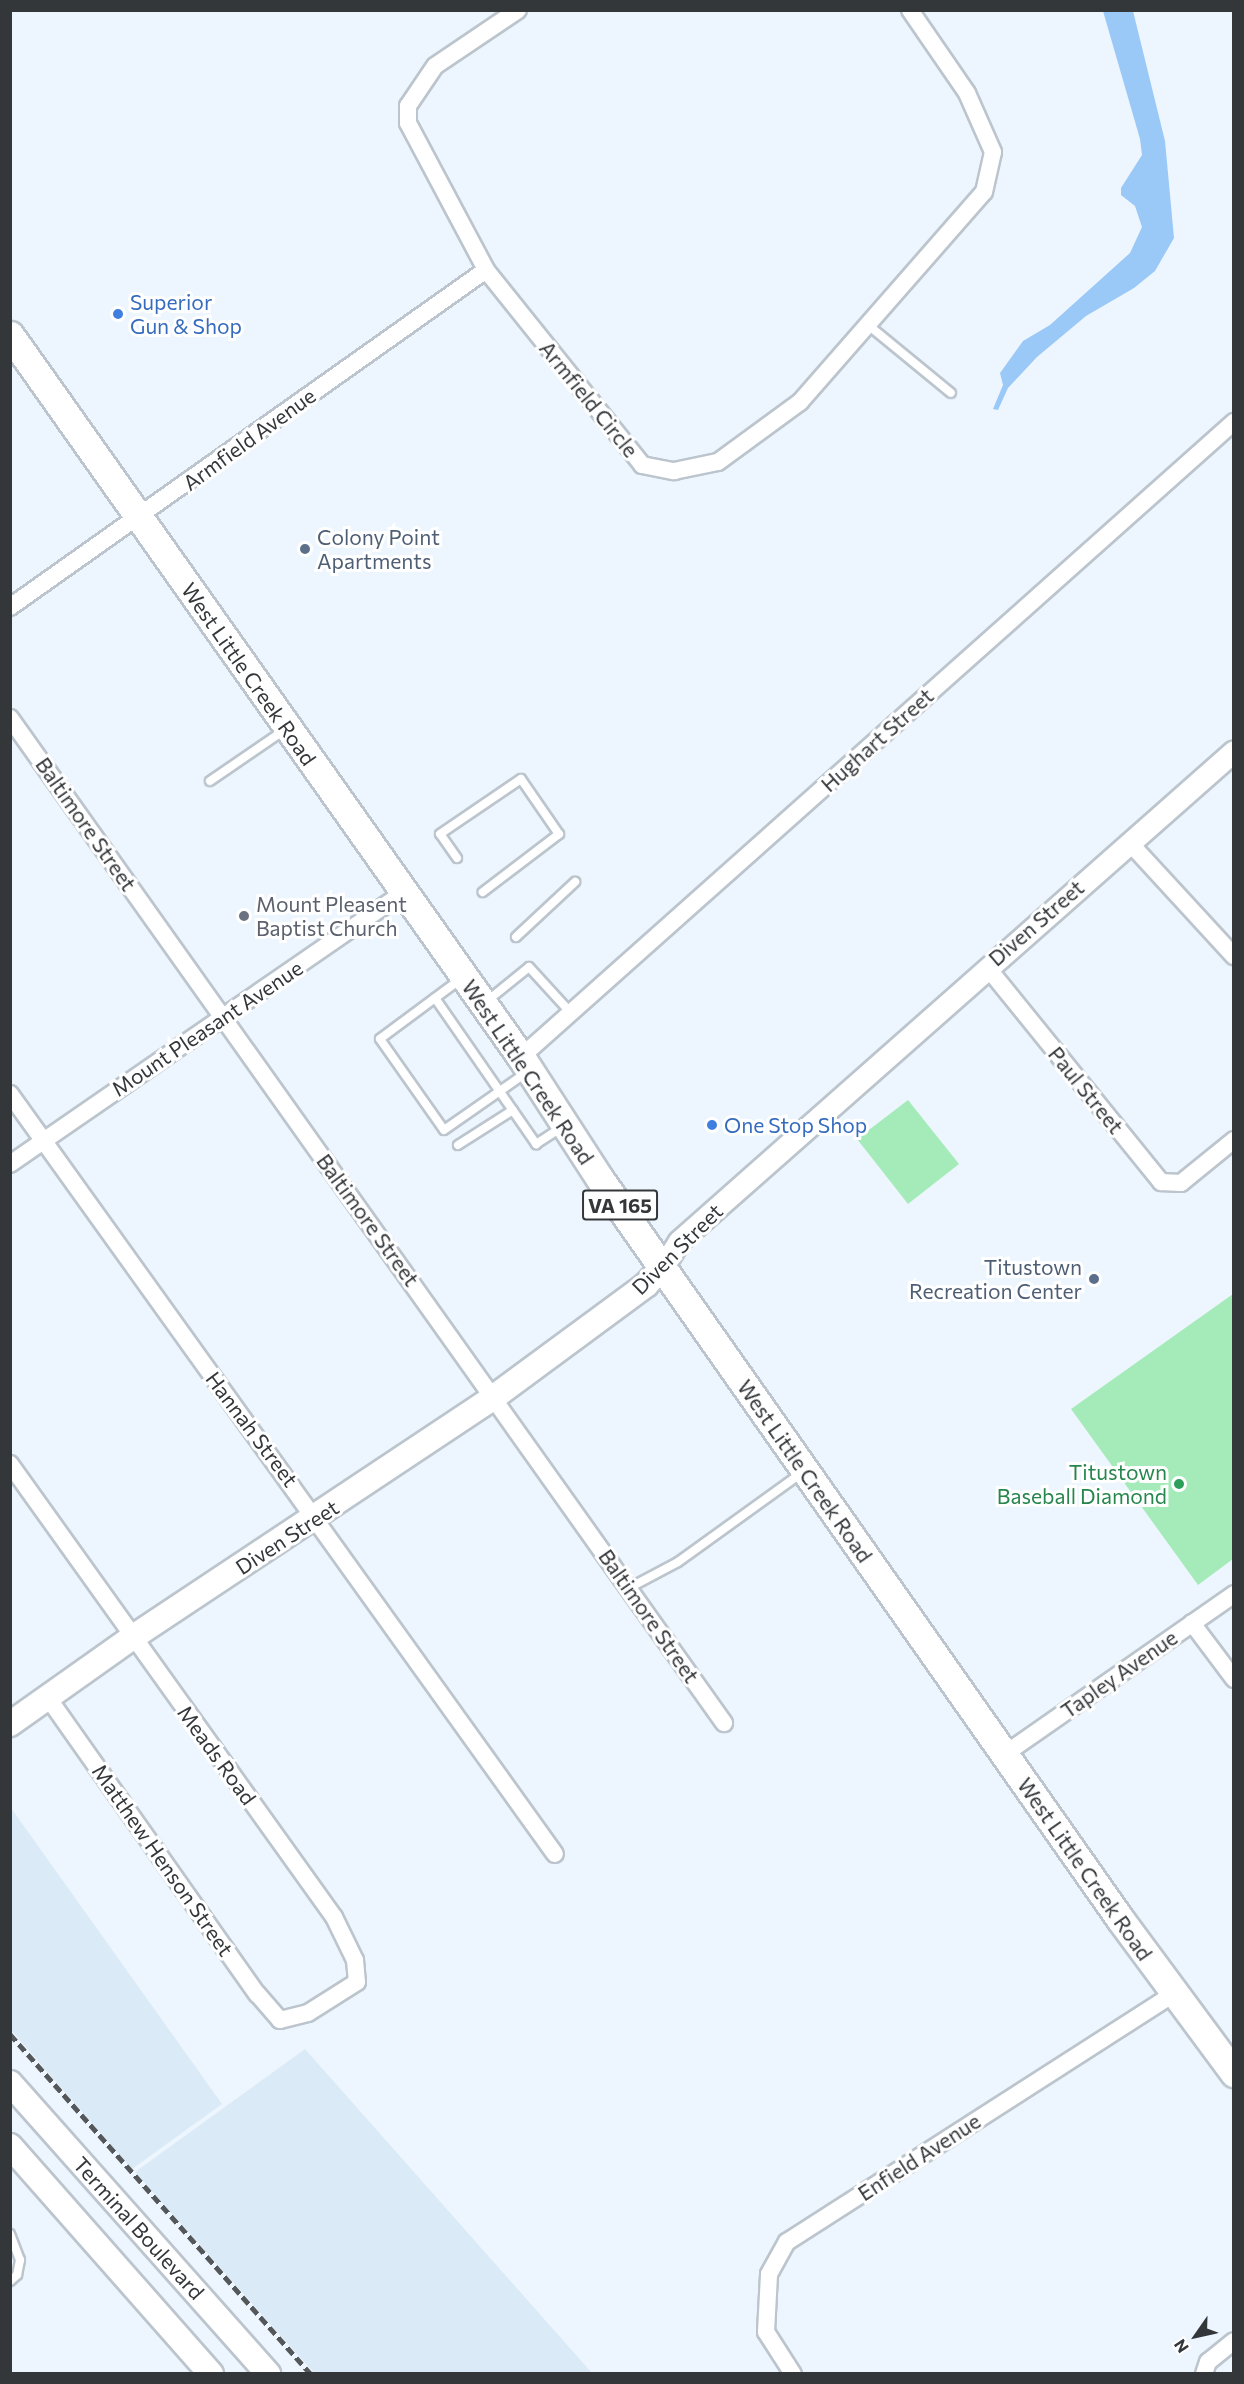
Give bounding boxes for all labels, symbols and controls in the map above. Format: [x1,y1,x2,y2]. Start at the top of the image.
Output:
place label: Superior Gun & Shop [130,289,242,339]
marker: Superior Gun & Shop [111,307,125,321]
street label: Armfield Circle [535,336,643,462]
street label: Armfield Avenue [178,383,320,495]
place label: Colony Point Apartments [317,524,440,574]
marker: Colony Point Apartments [298,542,312,556]
street label: West Little Creek Road [176,578,322,770]
street label: Hughart Street [816,683,938,797]
street label: Baltimore Street [31,752,141,896]
street label: Diven Street [983,875,1089,971]
place label: Mount Pleasent Baptist Church [256,891,407,941]
marker: Mount Pleasent Baptist Church [237,909,251,923]
street label: Mount Pleasant Avenue [107,955,307,1101]
street label: West Little Creek Road [457,975,599,1169]
street label: Paul Street [1043,1041,1129,1139]
place label: One Stop Shop [724,1112,867,1138]
marker: One Stop Shop [705,1118,719,1132]
street label: Baltimore Street [312,1149,424,1291]
road number: VA 165 [581,1188,659,1222]
street label: Diven Street [626,1198,728,1300]
place label: Titustown Recreation Center [909,1254,1082,1304]
marker: Titustown Recreation Center [1087,1272,1101,1286]
street label: Hannah Street [201,1367,303,1491]
street label: West Little Creek Road [732,1375,878,1567]
place label: Titustown Baseball Diamond [997,1459,1167,1509]
marker: Titustown Baseball Diamond [1172,1477,1186,1491]
street label: Diven Street [231,1494,343,1580]
street label: Baltimore Street [594,1544,704,1688]
street label: Tapley Avenue [1056,1625,1182,1723]
street label: Meads Road [172,1700,262,1810]
street label: Matthew Henson Street [87,1759,239,1961]
street label: West Little Creek Road [1012,1773,1158,1965]
street label: Enfield Avenue [853,2108,985,2206]
street label: Terminal Boulevard [68,2152,210,2304]
north arrow [1166,2306,1226,2366]
text: N [1169,2336,1192,2357]

